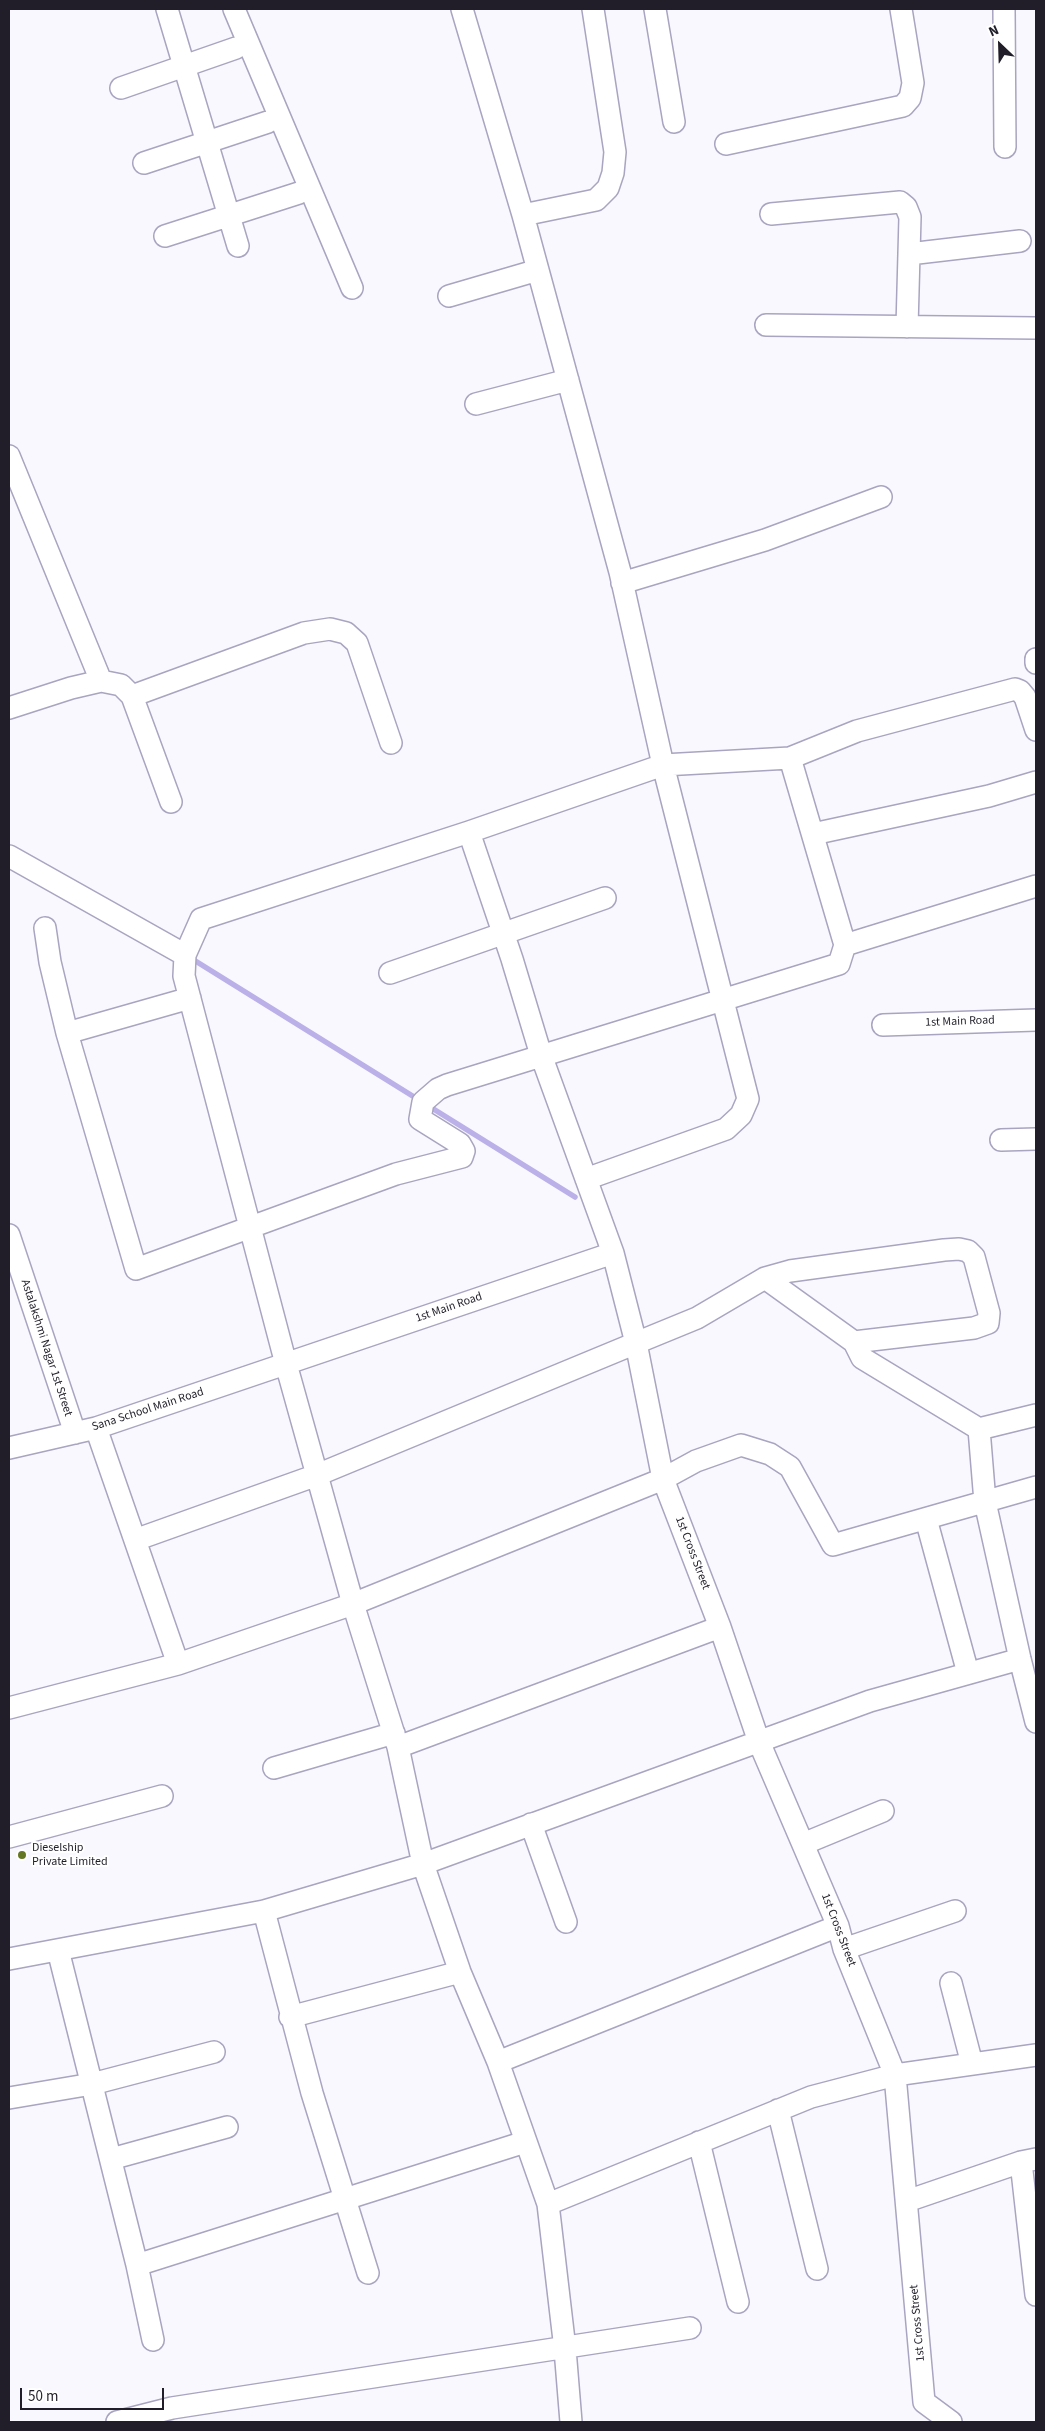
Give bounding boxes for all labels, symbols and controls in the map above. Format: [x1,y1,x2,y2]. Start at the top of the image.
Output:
north arrow [975,20,1025,70]
text: N [986,20,1002,42]
street label: 1st Main Road [925,1014,995,1030]
street label: Astalakshmi Nagar 1st Street [17,1278,75,1418]
street label: 1st Main Road [414,1290,484,1326]
street label: Sana School Main Road [90,1385,206,1435]
street label: 1st Cross Street [671,1514,713,1592]
place label: Dieselship Private Limited [32,1841,108,1869]
marker: Dieselship Private Limited [16,1849,28,1861]
street label: 1st Cross Street [817,1891,859,1969]
street label: 1st Cross Street [907,2284,929,2362]
scale bar [22,2378,166,2410]
text: 50 m [28,2386,58,2407]

